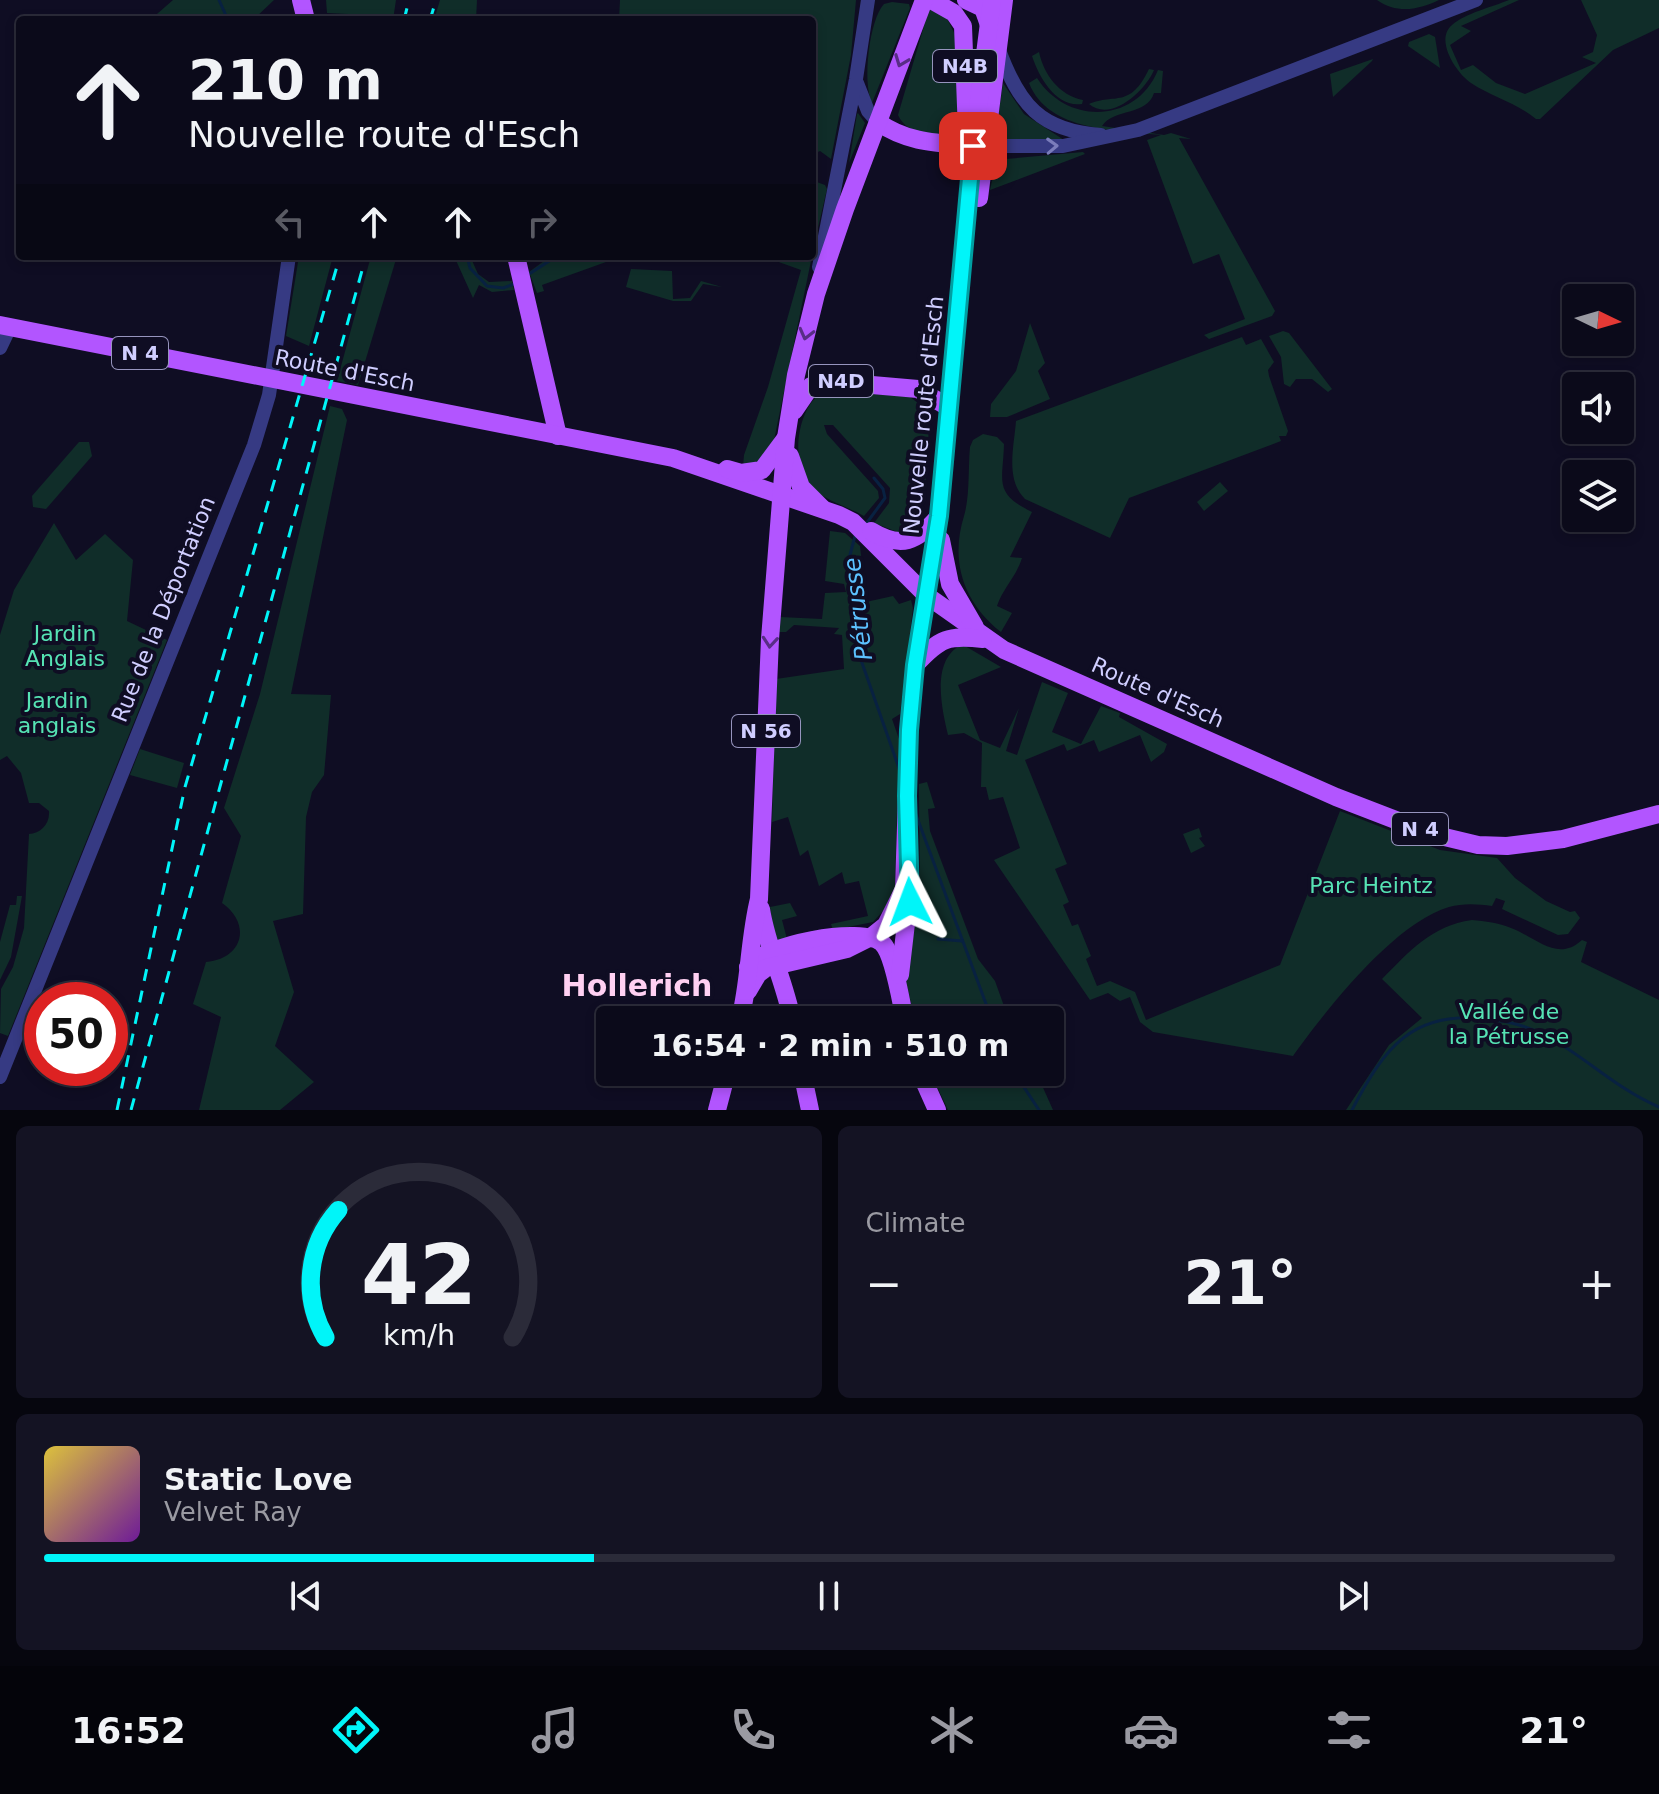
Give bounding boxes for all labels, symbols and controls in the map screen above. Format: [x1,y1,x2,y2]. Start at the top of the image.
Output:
text: 210 m [188,47,383,112]
icon: ahead [56,48,160,152]
road number: N4B [933,50,997,82]
one-way arrow [894,53,911,67]
pin [939,112,1007,180]
text: Nouvelle route d'Esch [188,114,580,155]
icon: arrive [951,124,995,168]
one-way arrow [1046,138,1059,155]
icon: left [268,200,312,244]
icon: ahead [352,200,396,244]
icon: ahead [436,200,480,244]
icon: right [520,200,564,244]
north arrow [1562,284,1634,356]
map controls [1562,284,1634,532]
street label: Nouvelle route d'Esch [899,295,948,536]
one-way arrow [798,327,815,341]
road number: N 4 [112,337,168,369]
street label: Route d'Esch [273,345,417,396]
road number: N4D [809,365,873,397]
button: sound [1562,372,1634,444]
button: layers [1562,460,1634,532]
street label: Rue de la Déportation [107,493,220,726]
water label: Pétrusse [838,556,878,662]
park label: Jardin Anglais [25,621,105,671]
one-way arrow [762,636,779,649]
street label: Route d'Esch [1088,652,1228,733]
park label: Jardin anglais [18,688,96,738]
road number: N 56 [732,715,800,747]
road number: N 4 [1392,813,1448,845]
position arrow [868,860,952,944]
park label: Parc Heintz [1309,873,1433,898]
district label: Hollerich [562,968,712,1003]
speed limit sign: 50 [24,982,128,1086]
park label: Vallée de la Pétrusse [1449,999,1569,1049]
text: 16:54 · 2 min · 510 m [651,1028,1009,1063]
text: Climate [866,1208,966,1238]
text: 42 [361,1227,477,1324]
text: 21° [1184,1248,1297,1318]
text: − [866,1258,902,1309]
text: + [1578,1258,1615,1309]
text: km/h [383,1318,455,1352]
text: Static Love [164,1462,353,1497]
text: Velvet Ray [164,1497,302,1527]
icon: previous [284,1574,328,1618]
icon: pause [807,1574,851,1618]
icon: next [1331,1574,1375,1618]
icon: directions [328,1702,384,1758]
icon: music [527,1702,583,1758]
icon: phone [725,1702,781,1758]
icon: climate [924,1702,980,1758]
icon: car [1123,1702,1179,1758]
icon: filters [1321,1702,1377,1758]
text: 16:52 [71,1710,186,1751]
text: 21° [1520,1710,1588,1751]

